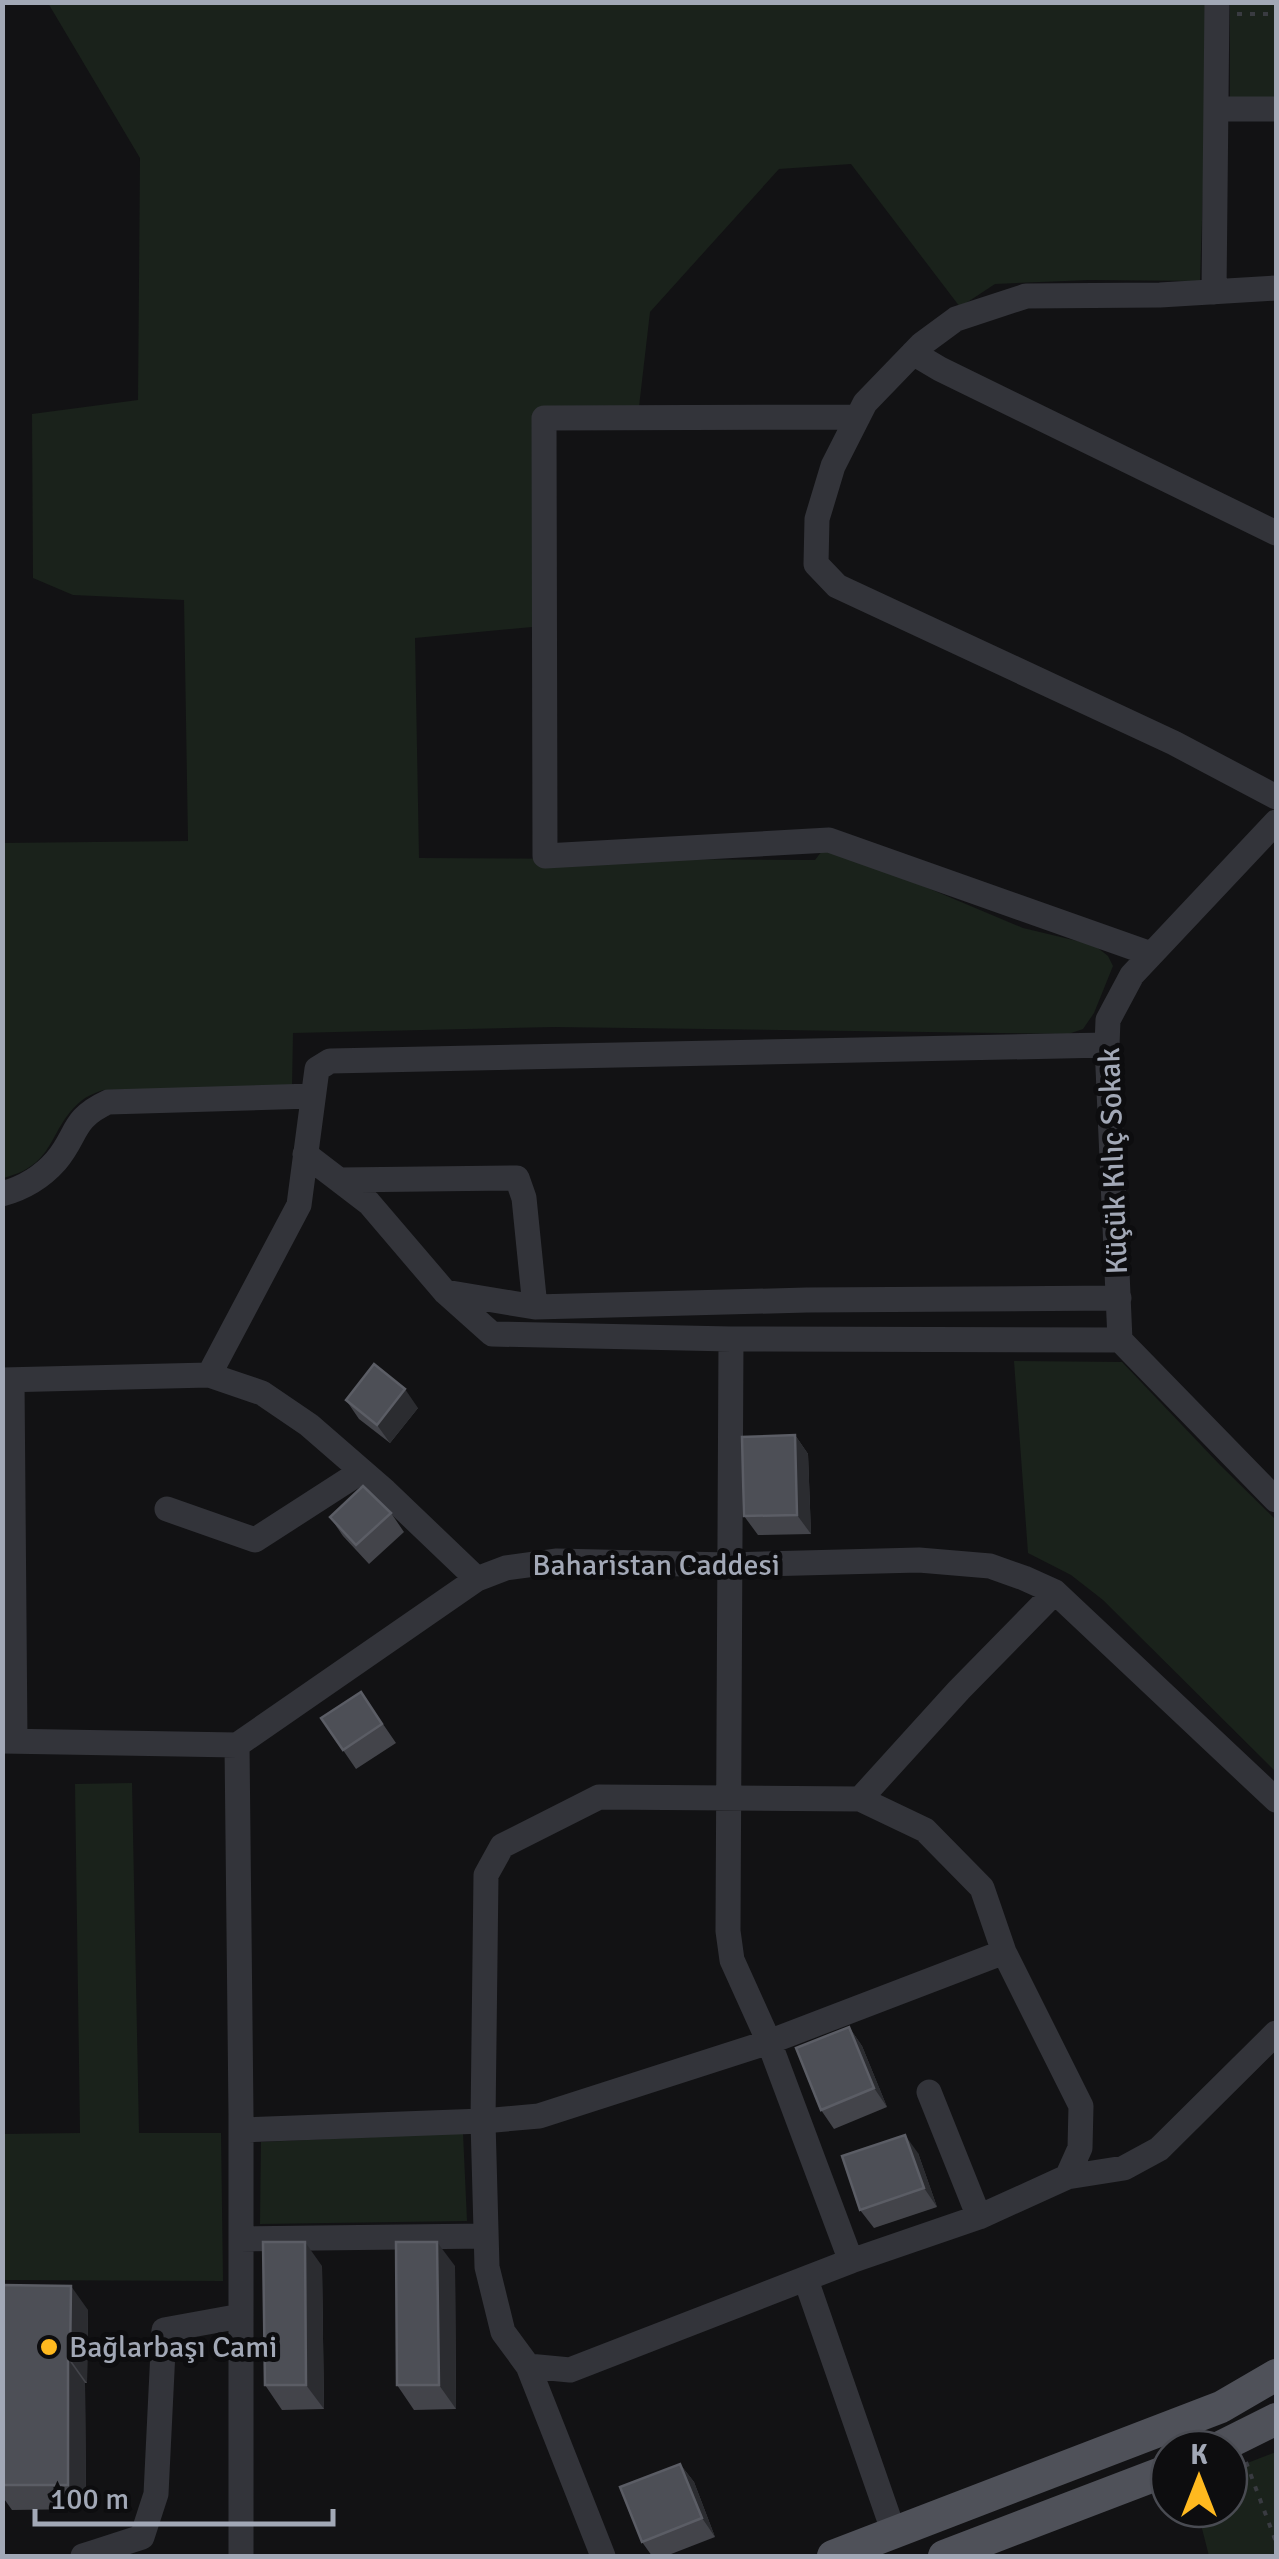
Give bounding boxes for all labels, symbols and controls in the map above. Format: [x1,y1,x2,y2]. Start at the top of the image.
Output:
street label: Küçük Kılıç Sokak [1091,1047,1136,1275]
street label: Baharistan Caddesi [532,1547,780,1584]
place label: Bağlarbaşı Cami [69,2329,277,2366]
marker: Bağlarbaşı Cami [38,2336,60,2358]
north arrow [1149,2429,1249,2529]
text: K [1190,2438,1208,2472]
scale bar [35,2464,332,2526]
text: 100 m [50,2481,129,2518]

